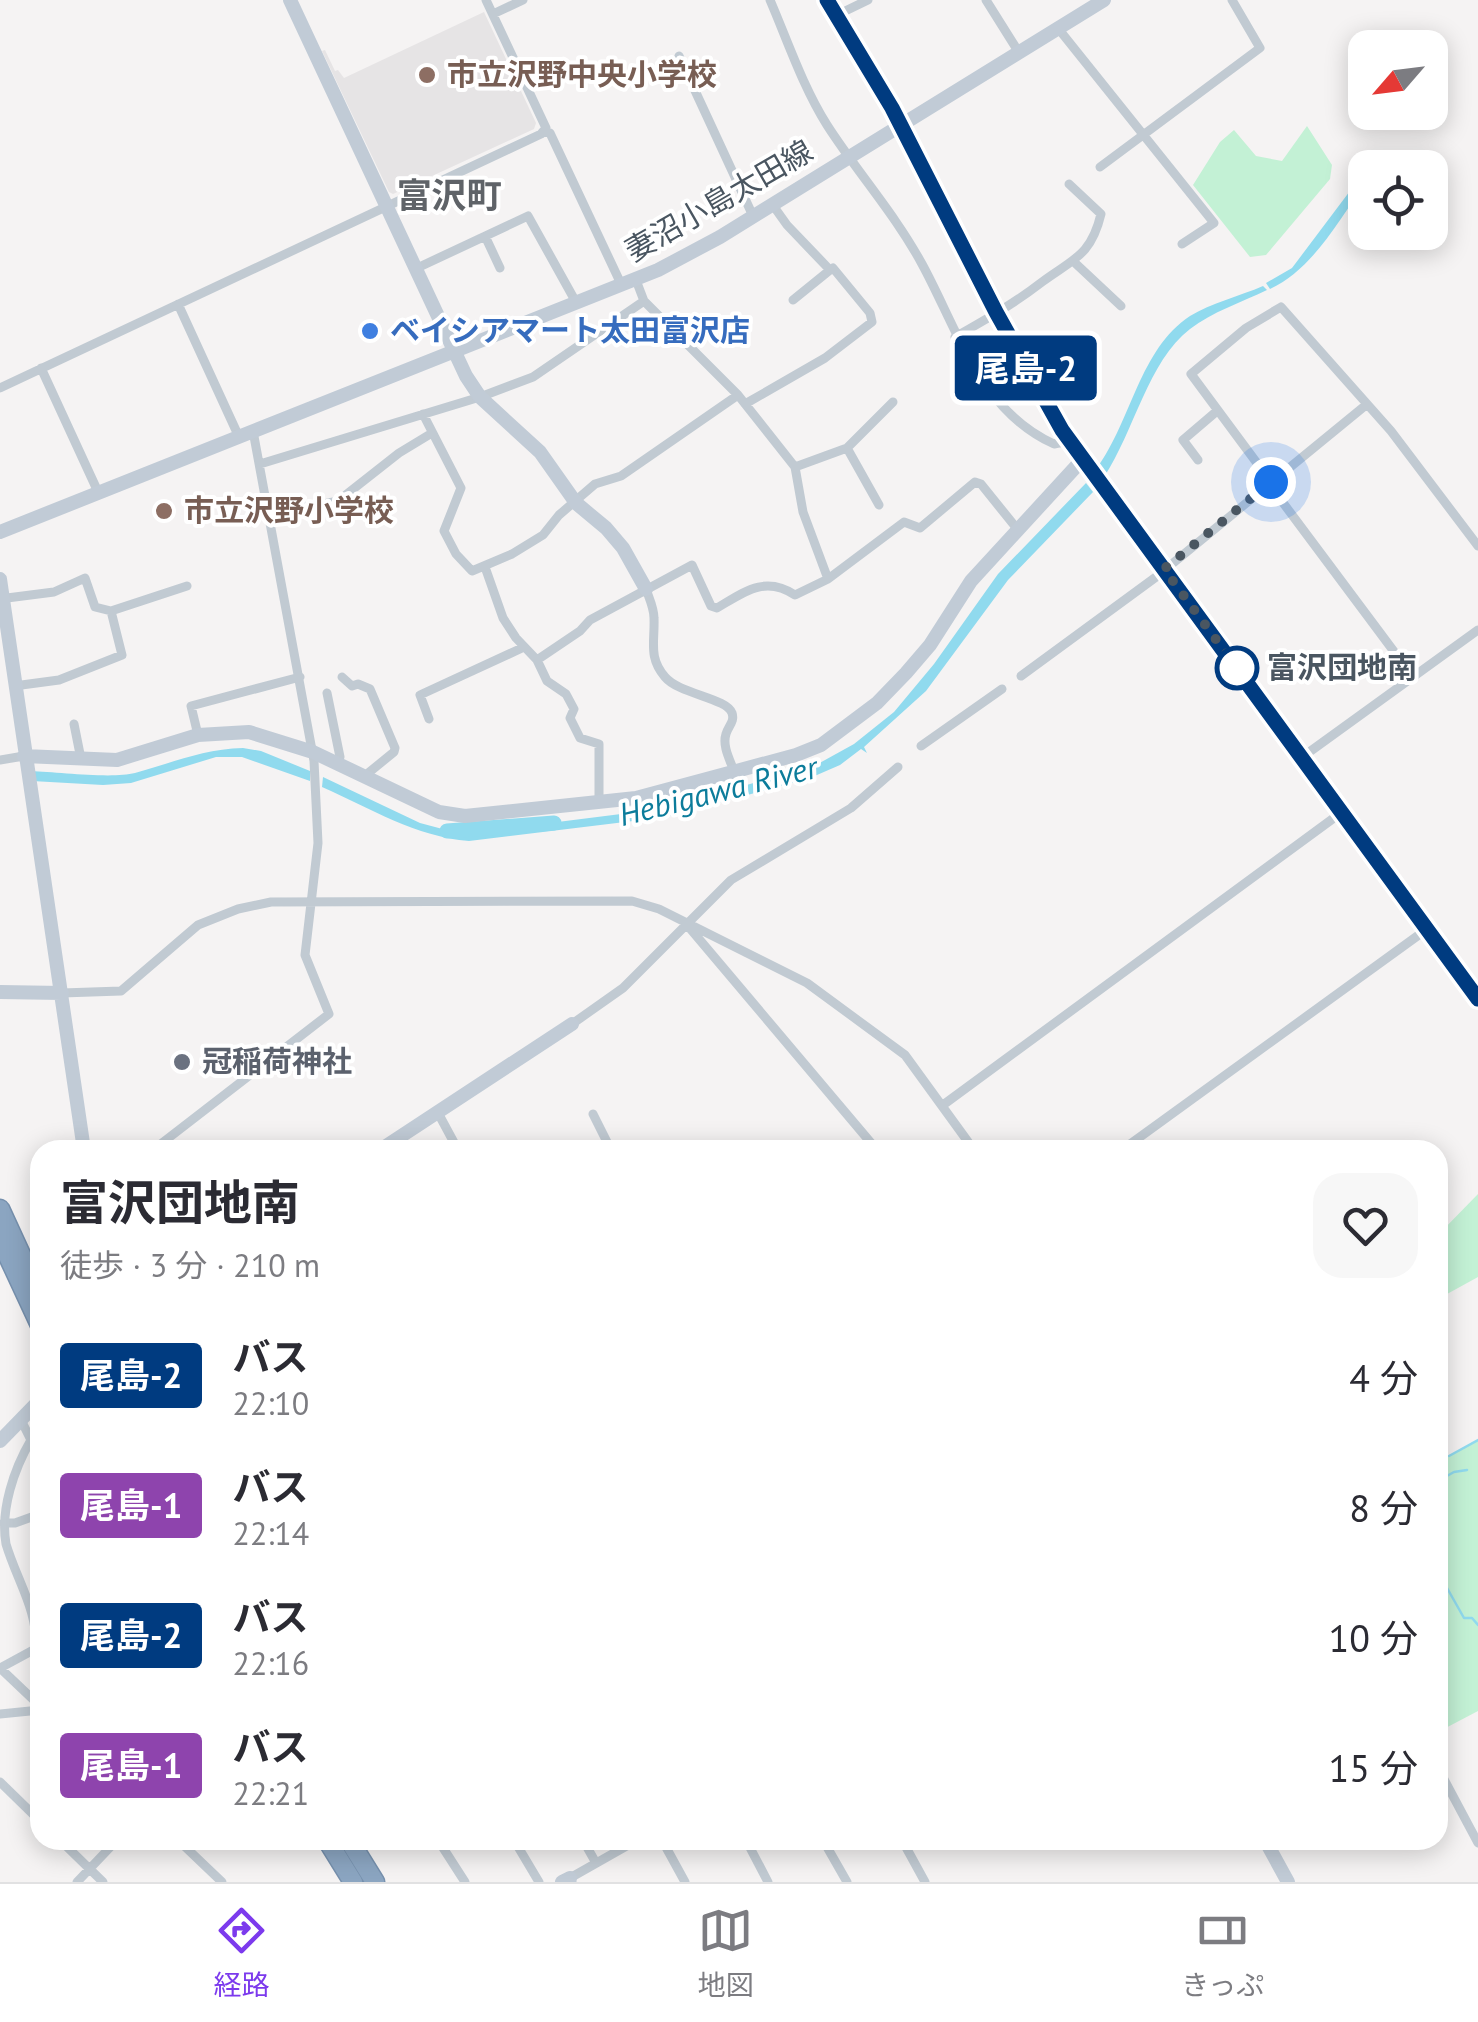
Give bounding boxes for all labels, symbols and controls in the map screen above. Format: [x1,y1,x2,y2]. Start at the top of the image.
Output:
north arrow [1348,30,1448,130]
map controls [1348,30,1448,250]
place label: 市立沢野中央小学校 [447,54,717,93]
marker: 市立沢野中央小学校 [416,64,438,86]
street label: 妻沼小島太田線 [618,130,819,269]
button: locate [1348,150,1448,250]
district label: 富沢町 [396,172,502,218]
place label: ベイシアマート太田富沢店 [390,310,750,349]
marker: ベイシアマート太田富沢店 [359,320,381,342]
line badge: 尾島-2 [956,336,1096,400]
text: 尾島-2 [975,345,1077,391]
your location [1246,457,1296,507]
place label: 市立沢野小学校 [184,490,394,529]
marker: 市立沢野小学校 [153,500,175,522]
marker: 富沢団地南 [1216,647,1258,689]
place label: 富沢団地南 [1267,647,1417,686]
water label: Hebigawa River [614,744,824,835]
place label: 冠稲荷神社 [202,1041,352,1080]
marker: 冠稲荷神社 [171,1051,193,1073]
text: 富沢団地南 [60,1171,300,1233]
button: heart [1313,1173,1418,1278]
text: 徒歩 · 3 分 · 210 m [60,1244,320,1286]
text: バス [232,1332,308,1381]
text: 尾島-2 [80,1352,182,1398]
text: 4 分 [1349,1353,1418,1402]
text: 22:10 [232,1382,309,1424]
text: バス [232,1462,308,1511]
text: 尾島-1 [80,1482,182,1528]
text: 8 分 [1349,1483,1418,1532]
text: 22:14 [232,1512,309,1554]
text: バス [232,1592,308,1641]
text: 尾島-2 [80,1612,182,1658]
text: 10 分 [1328,1613,1418,1662]
text: 22:16 [232,1642,309,1684]
text: バス [232,1722,308,1771]
text: 尾島-1 [80,1742,182,1788]
text: 15 分 [1328,1743,1418,1792]
text: 22:21 [232,1772,309,1814]
tab: 経路 [214,1903,270,2003]
tab: 地図 [698,1903,754,2003]
tab: きっぷ [1181,1903,1264,2003]

